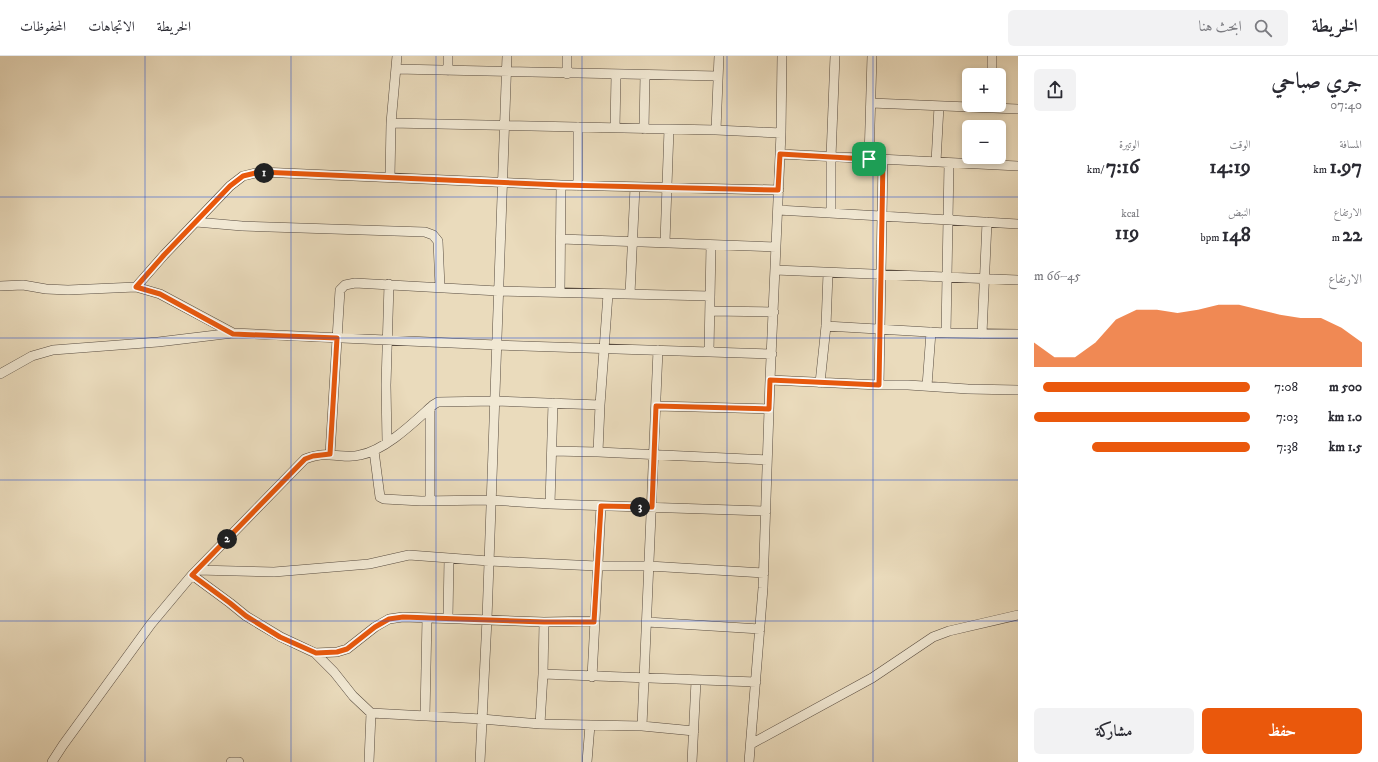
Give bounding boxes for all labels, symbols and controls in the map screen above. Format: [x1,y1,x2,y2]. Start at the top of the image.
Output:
search box [1008,10,1288,46]
text: الخريطة [1312,15,1358,38]
text: ابحث هنا [1199,17,1242,36]
icon: search [1252,17,1274,39]
text: المحفوظات [20,18,66,36]
text: الاتجاهات [88,18,135,36]
text: الخريطة [157,18,191,36]
map controls [962,68,1006,164]
button: + [962,68,1006,112]
text: جري صباحي [1271,68,1362,95]
button: share [1034,69,1076,111]
text: 07:40 [1330,97,1362,113]
button: − [962,120,1006,164]
text: الوتيرة [1119,138,1139,152]
text: الوقت [1230,138,1251,152]
text: المسافة [1340,138,1362,152]
pin [852,142,886,176]
icon: arrive [858,148,880,170]
text: 7:16 [1106,155,1139,180]
text: 14:19 [1209,155,1251,180]
text: 1.97 [1329,155,1362,180]
pin: 1 [254,163,274,183]
text: /km [1087,163,1106,177]
text: km [1313,163,1329,177]
text: 1 [262,166,266,180]
text: النبض [1228,206,1251,220]
text: الارتفاع [1333,206,1362,220]
text: kcal [1121,207,1139,221]
text: 119 [1115,221,1139,246]
text: 148 [1222,223,1251,248]
text: 22 [1342,223,1362,248]
text: bpm [1200,231,1222,245]
text: m [1332,231,1342,245]
text: 45–66 m [1034,268,1081,284]
text: الارتفاع [1328,271,1362,287]
text: 7:08 [1274,379,1298,395]
text: 500 m [1329,379,1362,395]
text: 7:03 [1276,409,1298,425]
text: 1.0 km [1328,409,1362,425]
text: 7:38 [1276,439,1298,455]
text: 1.5 km [1329,439,1362,455]
pin: 3 [630,497,650,517]
text: 3 [638,500,642,514]
pin: 2 [217,529,237,549]
text: 2 [224,532,230,546]
button: مشاركة [1034,708,1194,754]
button: حفظ [1202,708,1362,754]

